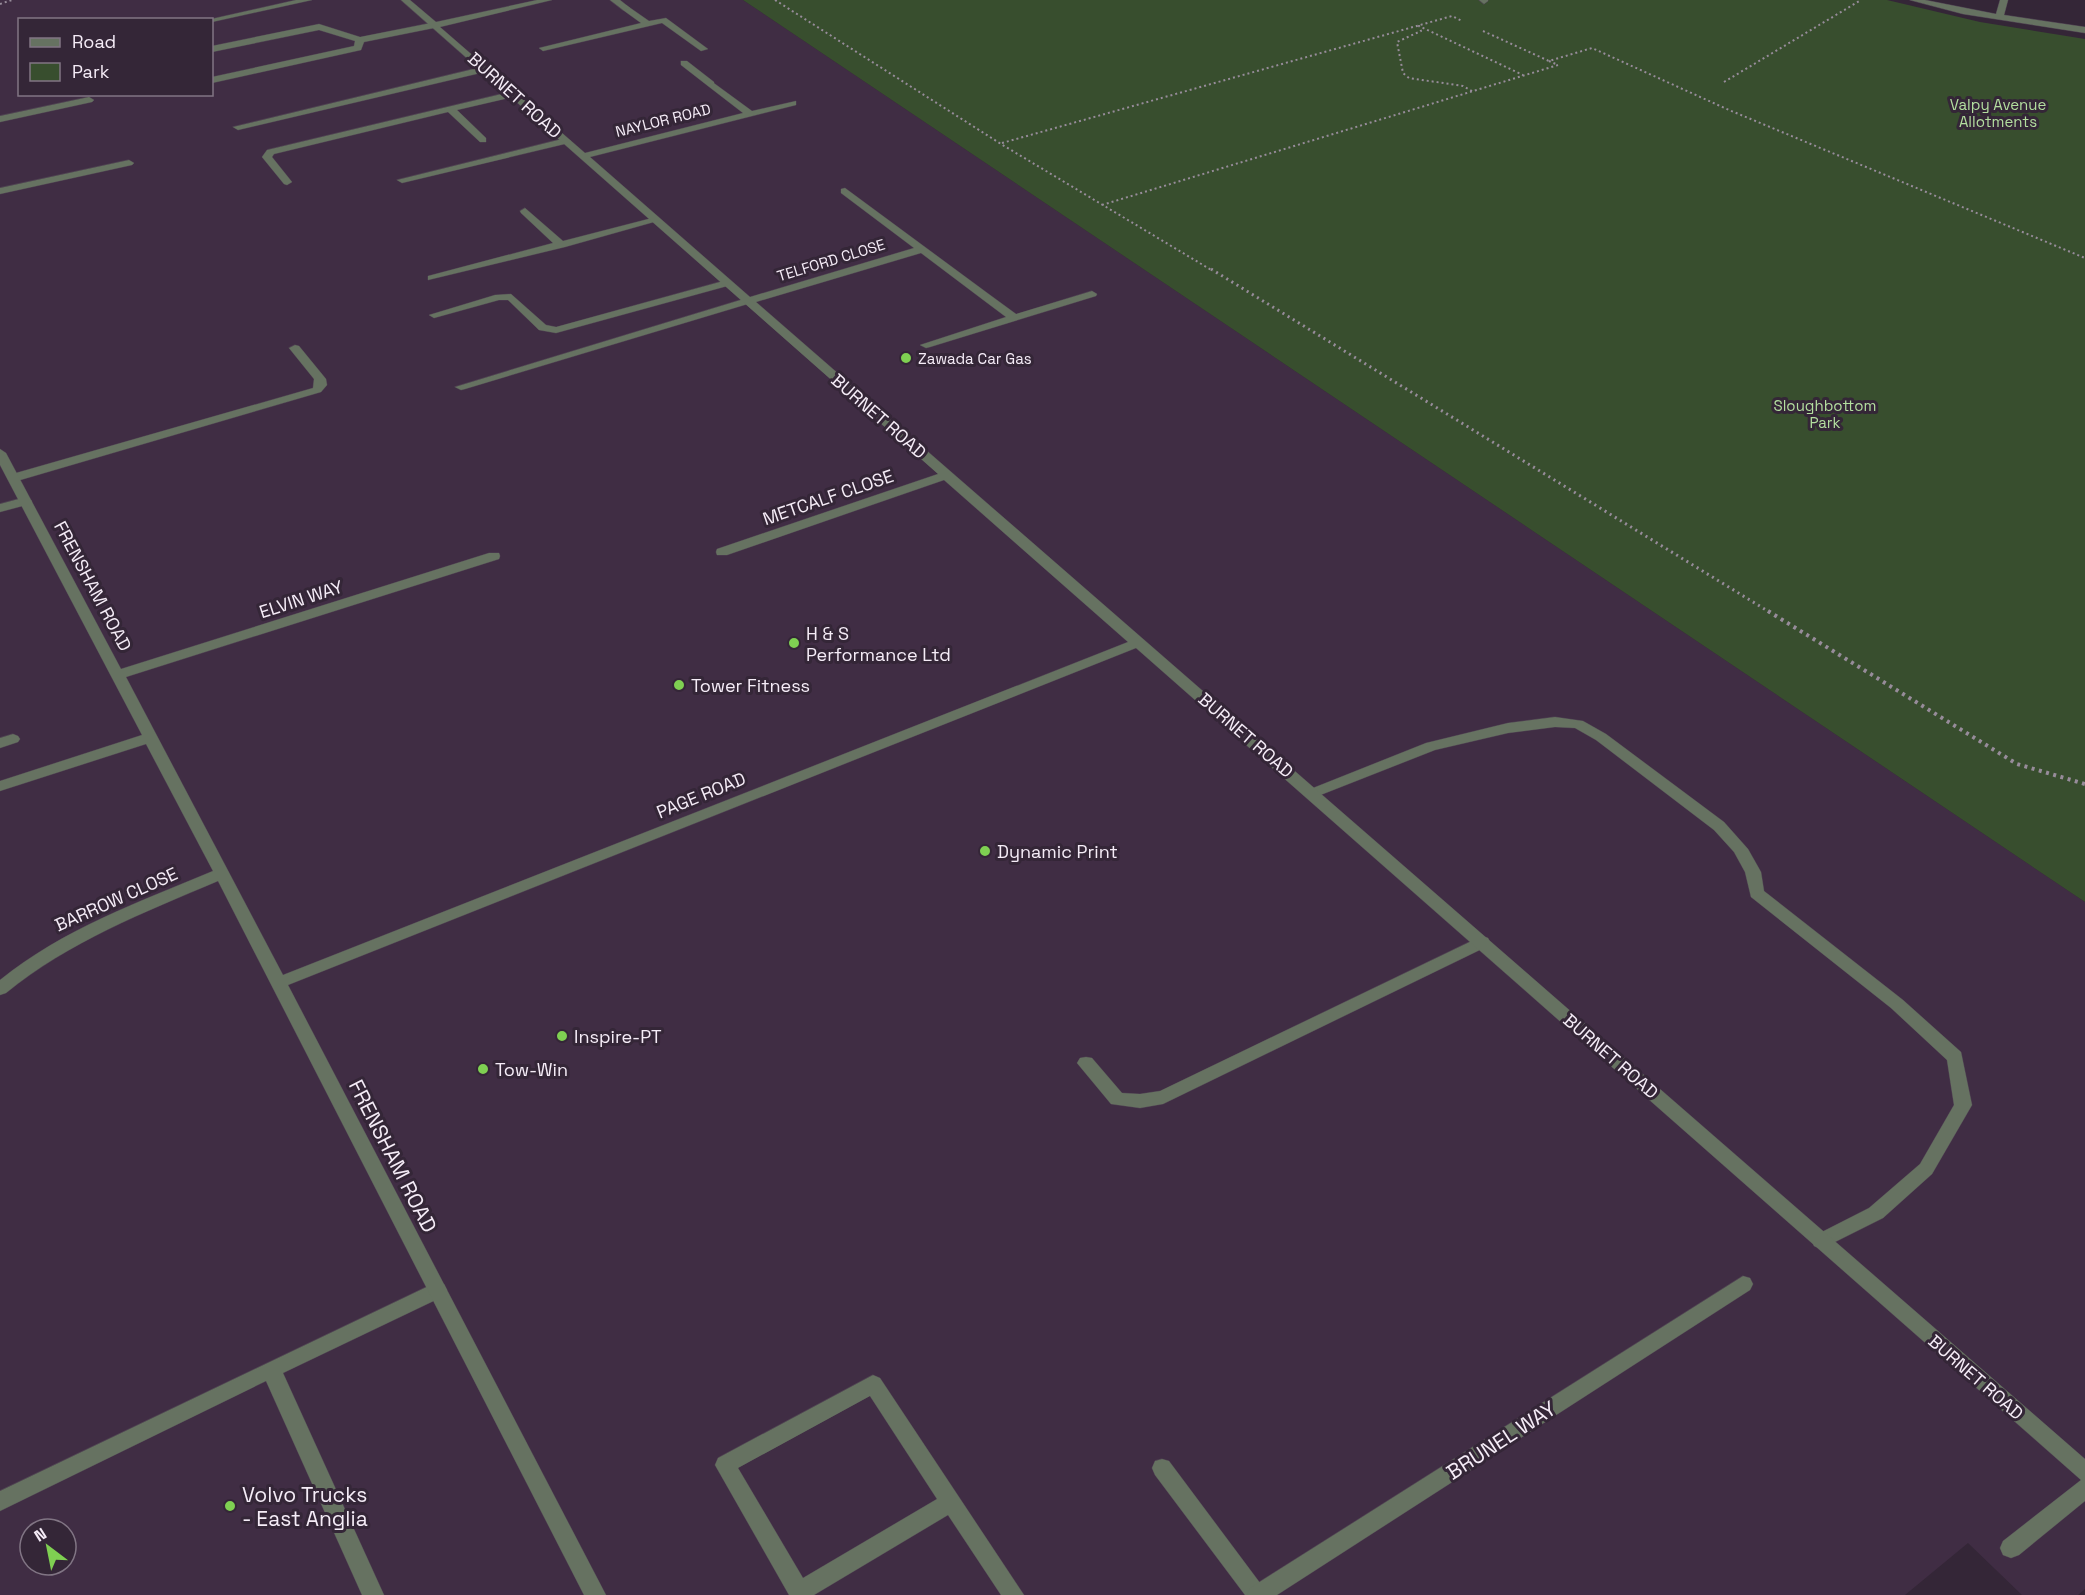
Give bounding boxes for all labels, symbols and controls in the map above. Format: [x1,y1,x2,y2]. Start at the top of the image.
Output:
legend [18,18,213,96]
text: Road [72,30,116,53]
street label: BURNET ROAD [463,47,567,143]
text: Park [72,60,110,83]
park label: Valpy Avenue Allotments [1950,95,2046,131]
street label: NAYLOR ROAD [613,99,713,141]
street label: TELFORD CLOSE [775,235,887,285]
place label: Zawada Car Gas [918,349,1032,368]
marker: Zawada Car Gas [899,351,913,365]
street label: BURNET ROAD [827,368,931,464]
park label: Sloughbottom Park [1774,396,1876,432]
street label: METCALF CLOSE [760,464,896,530]
street label: FRENSHAM ROAD [49,517,137,655]
street label: ELVIN WAY [256,575,346,623]
place label: H & S Performance Ltd [806,622,951,666]
marker: H & S Performance Ltd [787,636,801,650]
place label: Tower Fitness [691,674,810,697]
marker: Tower Fitness [672,678,686,692]
street label: BURNET ROAD [1194,687,1298,783]
street label: PAGE ROAD [653,767,749,823]
place label: Dynamic Print [997,840,1118,863]
marker: Dynamic Print [978,844,992,858]
street label: BARROW CLOSE [51,862,181,936]
street label: BURNET ROAD [1559,1008,1663,1104]
place label: Inspire-PT [574,1025,662,1048]
marker: Inspire-PT [555,1029,569,1043]
place label: Tow-Win [495,1058,568,1081]
marker: Tow-Win [476,1062,490,1076]
street label: FRENSHAM ROAD [343,1075,443,1237]
street label: BURNET ROAD [1924,1329,2028,1425]
street label: BRUNEL WAY [1441,1394,1561,1485]
place label: Volvo Trucks - East Anglia [242,1481,368,1532]
marker: Volvo Trucks - East Anglia [223,1499,237,1513]
north arrow [18,1517,78,1577]
text: N [30,1523,50,1546]

